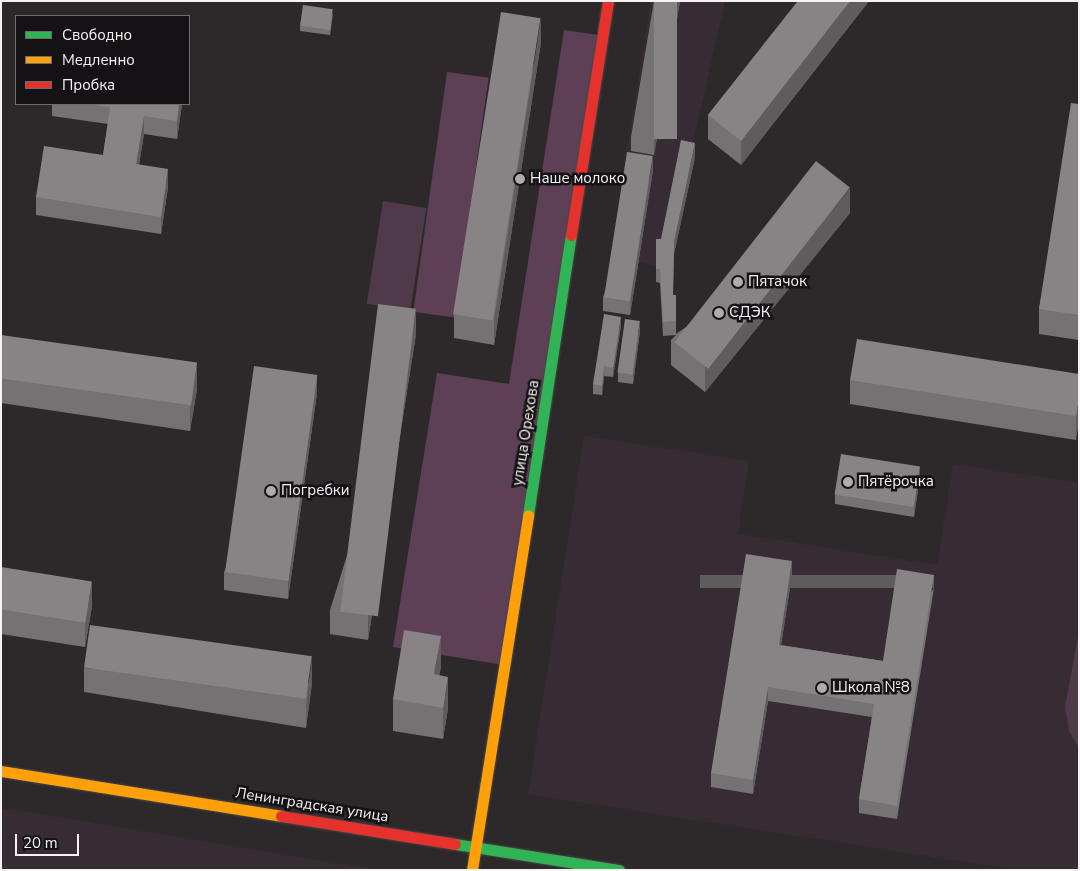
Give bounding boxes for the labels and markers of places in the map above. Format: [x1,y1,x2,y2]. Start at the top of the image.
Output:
place label: Наше молоко [530,170,625,188]
marker: Наше молоко [514,173,526,185]
place label: Пятачок [748,273,807,291]
marker: Пятачок [732,276,744,288]
place label: СДЭК [729,304,770,322]
marker: СДЭК [713,307,725,319]
place label: Пятёрочка [858,473,934,491]
marker: Пятёрочка [842,476,854,488]
place label: Погребки [281,482,350,500]
marker: Погребки [265,485,277,497]
place label: Школа №8 [832,679,910,697]
marker: Школа №8 [816,682,828,694]

